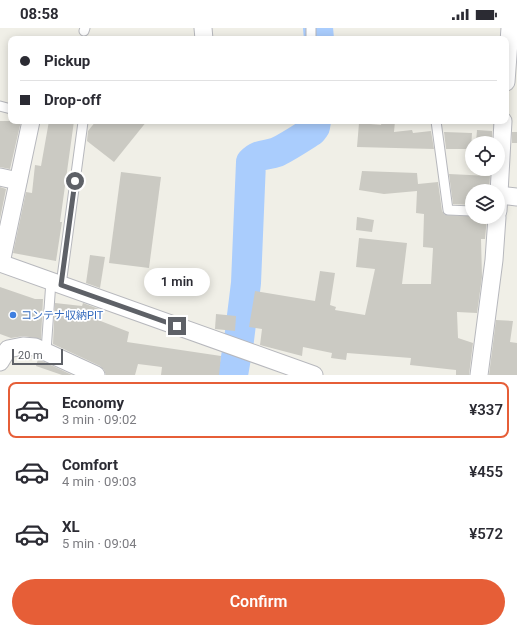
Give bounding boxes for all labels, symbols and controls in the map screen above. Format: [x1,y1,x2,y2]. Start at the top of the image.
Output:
text: 08:58 [20,5,59,23]
text: Pickup [44,52,90,70]
text: Drop-off [44,91,101,109]
map controls [465,136,505,224]
button: locate [465,136,505,176]
route start [66,172,84,190]
button: layers [465,184,505,224]
callout: 1 min [144,268,210,296]
text: 1 min [161,274,193,289]
place label: コンテナ収納PIT [21,309,104,322]
marker: コンテナ収納PIT [8,310,18,320]
route end [168,317,186,335]
scale bar [12,347,63,366]
text: 20 m [18,349,43,362]
icon: car [14,392,50,428]
text: Economy [62,394,124,412]
text: ¥337 [469,401,503,419]
text: 3 min · 09:02 [62,412,137,427]
icon: car [14,454,50,490]
text: Comfort [62,456,118,474]
text: ¥455 [469,463,503,481]
text: 4 min · 09:03 [62,474,137,489]
icon: car [14,516,50,552]
text: XL [62,518,80,536]
text: ¥572 [469,525,503,543]
text: 5 min · 09:04 [62,536,137,551]
button: Confirm [12,579,505,625]

